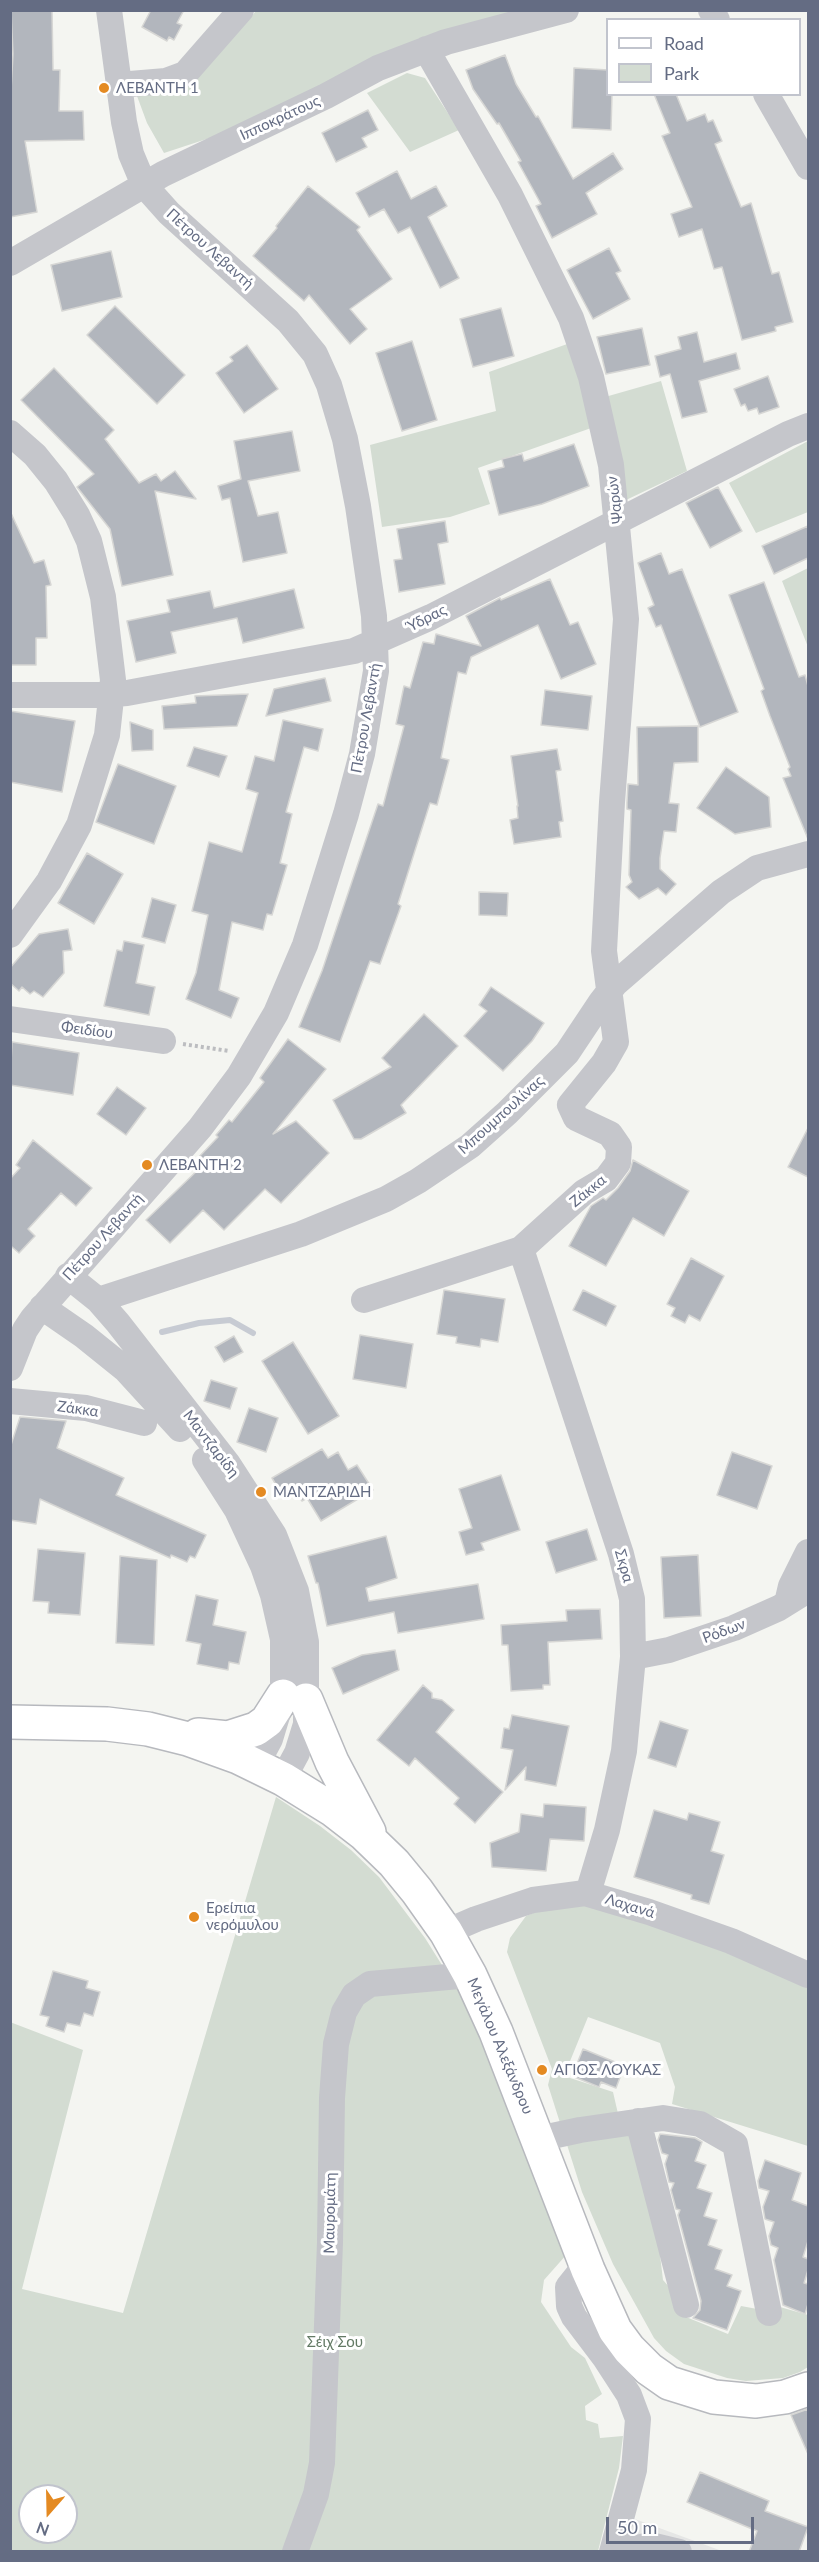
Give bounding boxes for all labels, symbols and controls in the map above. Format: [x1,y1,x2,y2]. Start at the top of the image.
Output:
legend [606,18,801,96]
text: Road [664,32,704,54]
text: Park [664,62,699,84]
place label: ΛΕΒΑΝΤΗ 1 [116,79,199,97]
marker: ΛΕΒΑΝΤΗ 1 [97,81,111,95]
street label: Ιπποκράτους [237,92,323,144]
street label: Πέτρου Λεβαντή [163,205,257,293]
street label: Ψαρών [603,475,627,525]
street label: Ύδρας [405,601,449,635]
street label: Πέτρου Λεβαντή [347,662,385,774]
street label: Φειδίου [60,1017,114,1043]
street label: Μπουμπουλίνας [454,1072,548,1158]
place label: ΛΕΒΑΝΤΗ 2 [159,1156,242,1174]
marker: ΛΕΒΑΝΤΗ 2 [140,1158,154,1172]
street label: Ζάκκα [566,1171,610,1211]
street label: Πέτρου Λεβαντή [59,1190,147,1284]
street label: Ζάκκα [56,1397,100,1421]
street label: Μαντζαρίδη [179,1407,243,1481]
place label: ΜΑΝΤΖΑΡΙΔΗ [273,1483,371,1501]
marker: ΜΑΝΤΖΑΡΙΔΗ [254,1485,268,1499]
street label: Σκρα [611,1547,637,1585]
street label: Ρόδων [700,1615,748,1647]
street label: Λαχανά [603,1890,657,1922]
place label: Ερείπια νερόμυλου [206,1899,279,1934]
marker: Ερείπια νερόμυλου [187,1910,201,1924]
street label: Μεγάλου Αλεξάνδρου [463,1975,537,2117]
place label: ΑΓΙΟΣ ΛΟΥΚΑΣ [554,2061,661,2079]
marker: ΑΓΙΟΣ ΛΟΥΚΑΣ [535,2063,549,2077]
street label: Μαυρομάτη [320,2172,340,2254]
park label: Σέιχ Σου [307,2333,363,2351]
north arrow [18,2484,78,2544]
scale bar [609,2505,758,2543]
text: 50 m [617,2516,657,2538]
text: N [33,2518,51,2541]

